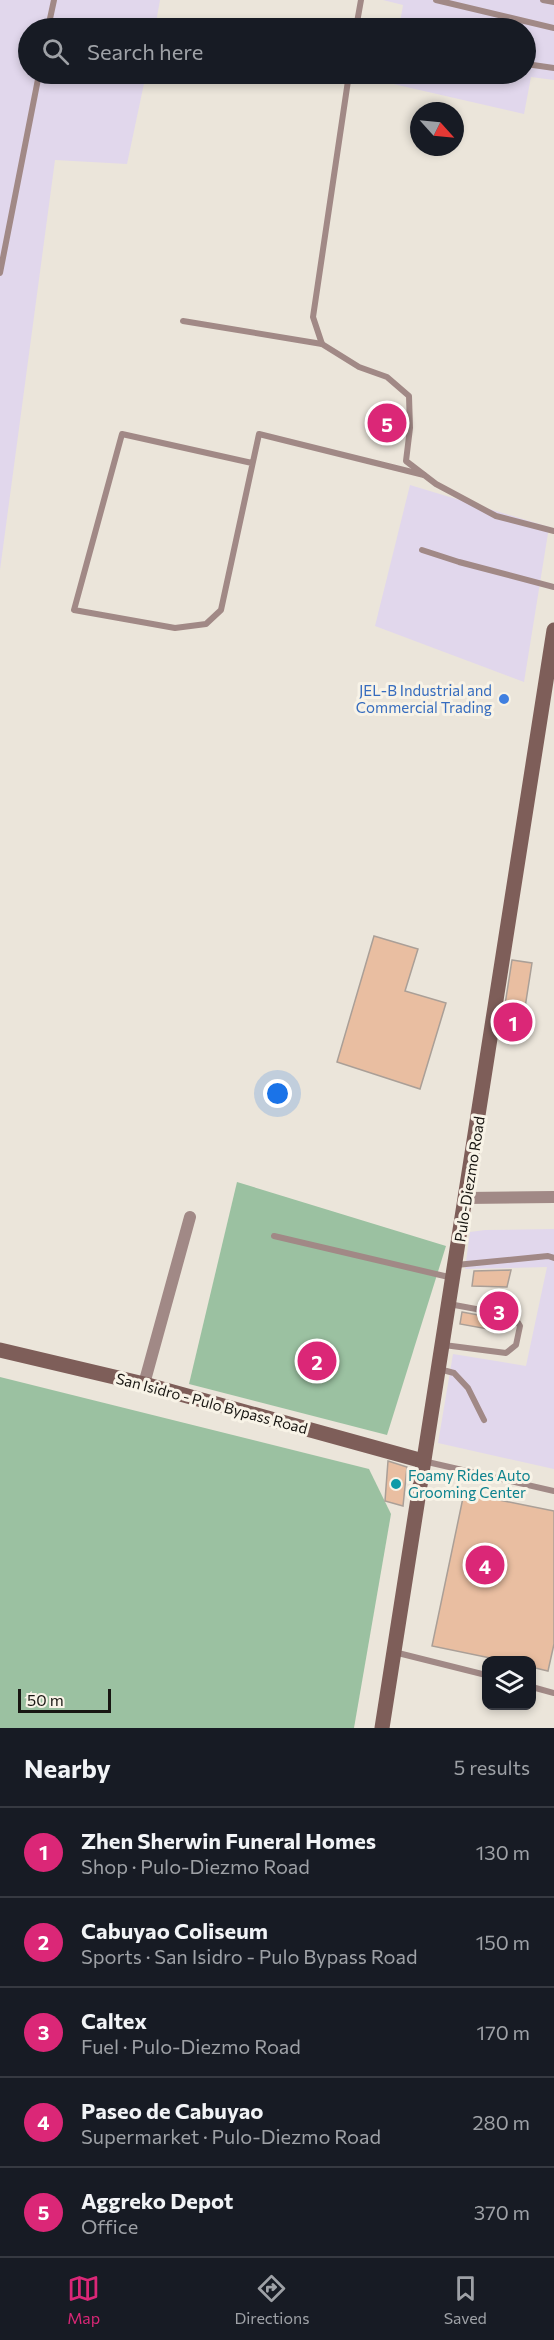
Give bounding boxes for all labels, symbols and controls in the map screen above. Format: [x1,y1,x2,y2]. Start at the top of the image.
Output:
search box [18,18,536,84]
icon: search [39,35,72,68]
text: Search here [87,38,203,65]
north arrow [410,102,464,156]
pin: 5 [368,400,406,446]
place label: JEL-B Industrial and Commercial Trading [356,681,492,716]
marker: JEL-B Industrial and Commercial Trading [497,692,511,706]
pin: 1 [494,1000,532,1044]
your location [263,1079,292,1108]
street label: Pulo-Diezmo Road [450,1115,488,1243]
pin: 3 [480,1288,518,1334]
pin: 2 [298,1338,336,1384]
street label: San Isidro - Pulo Bypass Road [114,1369,310,1437]
place label: Foamy Rides Auto Grooming Center [408,1466,530,1501]
marker: Foamy Rides Auto Grooming Center [389,1477,403,1491]
pin: 4 [466,1542,504,1588]
map controls [482,1656,536,1710]
button: layers [482,1656,536,1710]
scale bar [18,1686,111,1714]
text: 50 m [27,1690,64,1709]
text: Nearby [24,1752,111,1783]
text: 5 results [454,1755,530,1779]
text: Zhen Sherwin Funeral Homes [81,1827,376,1854]
text: 1 [39,1840,48,1864]
text: 130 m [476,1840,530,1864]
text: Shop · Pulo-Diezmo Road [81,1854,310,1878]
text: Cabuyao Coliseum [81,1917,268,1944]
text: 2 [38,1930,49,1954]
text: 150 m [476,1930,530,1954]
text: Sports · San Isidro - Pulo Bypass Road [81,1944,417,1968]
text: Caltex [81,2007,147,2034]
text: 3 [38,2020,49,2044]
text: 170 m [477,2020,530,2044]
text: Fuel · Pulo-Diezmo Road [81,2034,301,2058]
text: Paseo de Cabuyao [81,2097,264,2124]
text: 4 [37,2110,50,2134]
text: 280 m [472,2110,530,2134]
text: Supermarket · Pulo-Diezmo Road [81,2124,381,2148]
text: Aggreko Depot [81,2187,233,2214]
text: 5 [38,2200,49,2224]
text: 370 m [474,2200,530,2224]
text: Office [81,2214,138,2238]
tab: Map [67,2272,100,2327]
tab: Directions [234,2272,309,2327]
tab: Saved [444,2272,487,2327]

